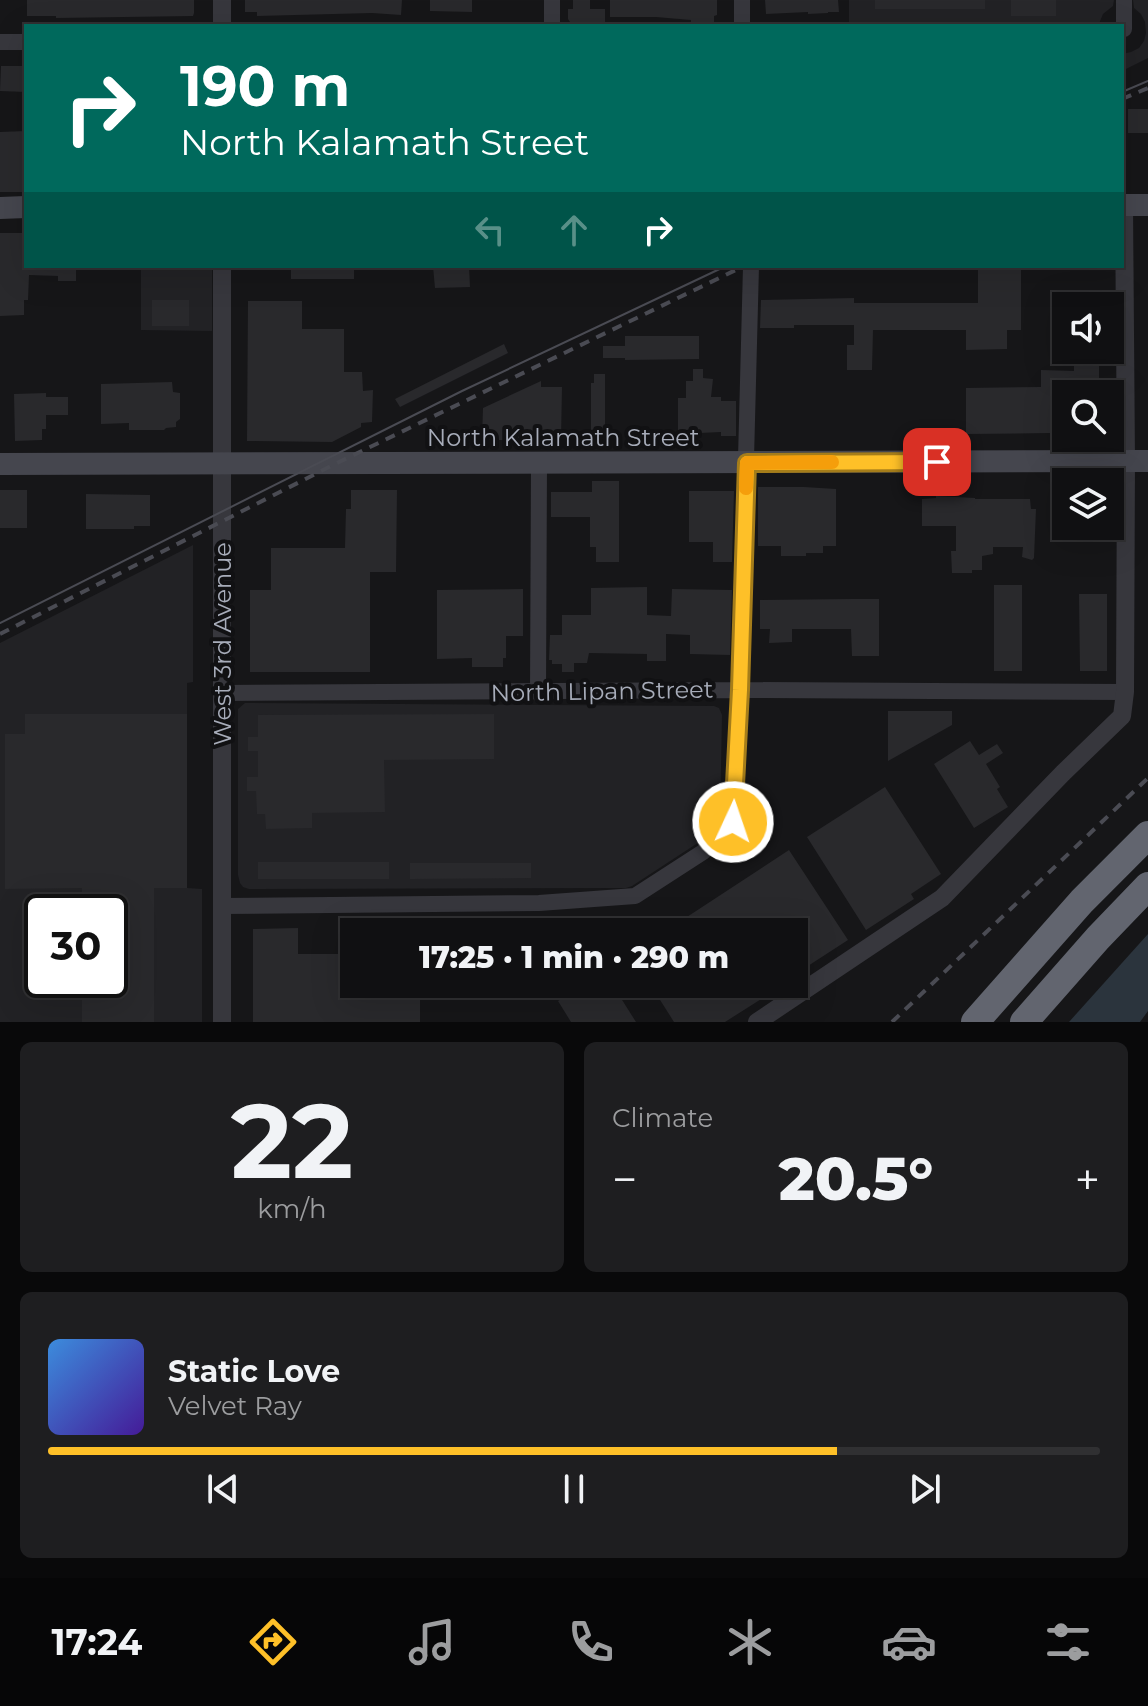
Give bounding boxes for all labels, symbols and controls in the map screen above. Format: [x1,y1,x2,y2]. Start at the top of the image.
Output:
text: 190 m [180,52,350,120]
icon: right [48,56,152,160]
text: North Kalamath Street [180,120,589,164]
icon: left [468,208,512,252]
icon: ahead [552,208,596,252]
icon: right [636,208,680,252]
map controls [1052,292,1124,540]
button: sound [1052,292,1124,364]
button: search [1052,380,1124,452]
street label: North Kalamath Street [427,423,700,452]
pin [903,428,971,496]
icon: arrive [915,440,959,484]
button: layers [1052,468,1124,540]
street label: West 3rd Avenue [208,542,237,746]
street label: North Lipan Street [490,675,714,707]
position arrow [691,780,775,864]
speed limit sign: 30 [24,894,128,998]
text: 17:25 · 1 min · 290 m [419,939,729,976]
text: 22 [231,1077,353,1204]
text: Climate [612,1102,713,1134]
text: 20.5° [779,1142,933,1215]
text: − [612,1152,637,1206]
text: + [1075,1152,1100,1206]
text: km/h [257,1193,327,1225]
text: Static Love [168,1353,340,1390]
text: Velvet Ray [168,1390,302,1422]
icon: previous [201,1467,245,1511]
icon: pause [552,1467,596,1511]
icon: next [903,1467,947,1511]
icon: directions [245,1614,301,1670]
icon: music [404,1614,460,1670]
icon: phone [563,1614,619,1670]
icon: climate [722,1614,778,1670]
icon: car [881,1614,937,1670]
icon: filters [1040,1614,1096,1670]
text: 17:24 [52,1620,142,1664]

